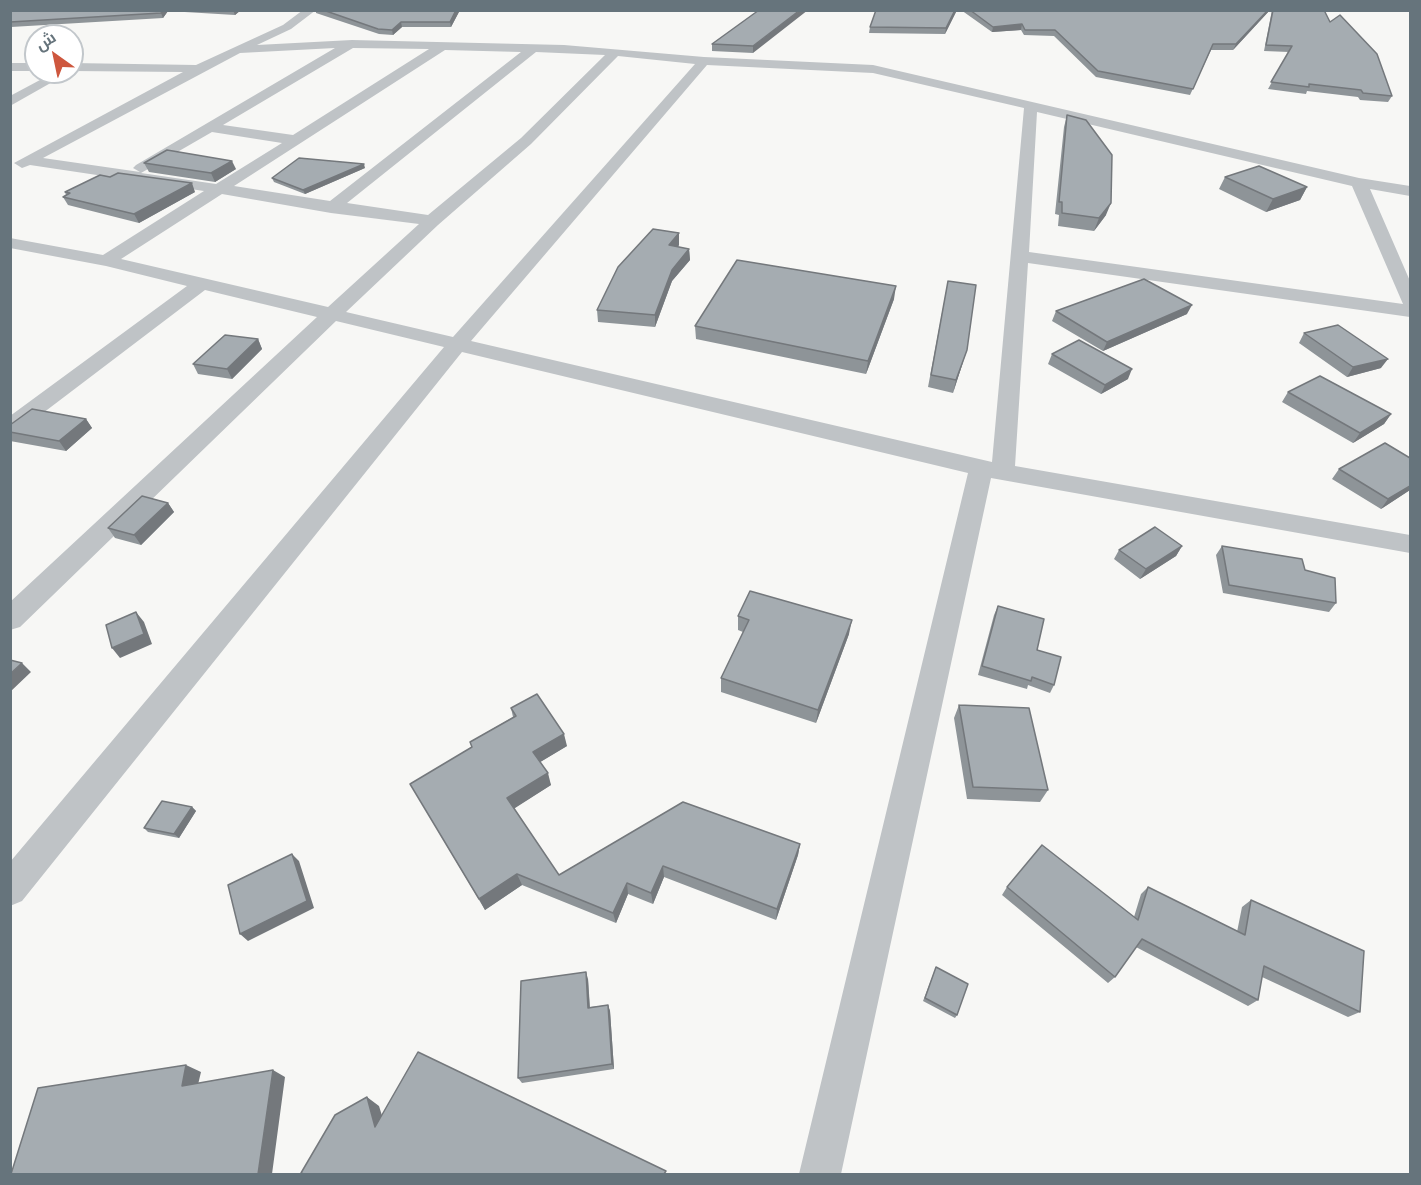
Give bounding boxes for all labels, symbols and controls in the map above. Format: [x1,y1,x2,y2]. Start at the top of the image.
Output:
north arrow [24,24,84,84]
text: ش [31,27,59,55]

